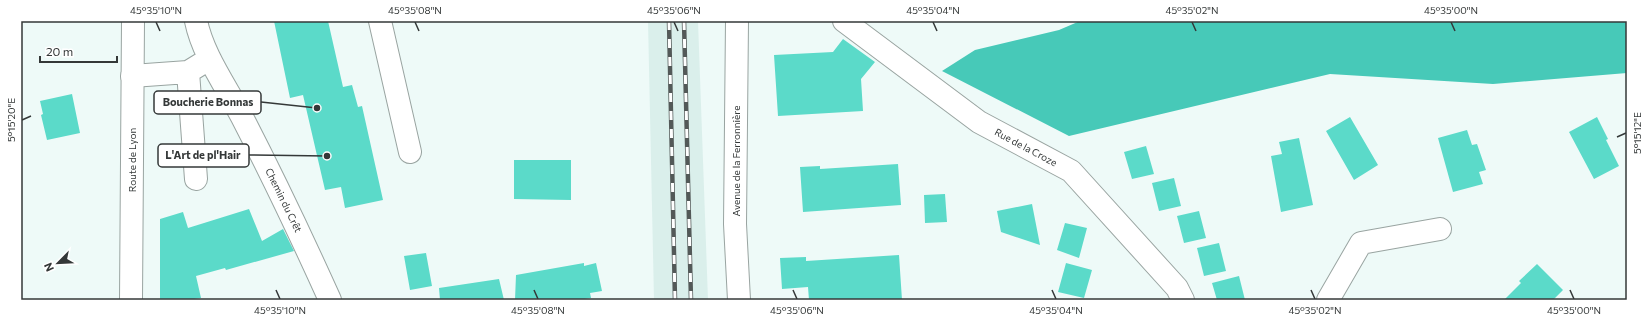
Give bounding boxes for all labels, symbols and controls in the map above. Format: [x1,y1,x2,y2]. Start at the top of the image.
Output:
text: 45°35'10"N [130,4,182,16]
text: 45°35'08"N [388,4,442,16]
text: 45°35'06"N [647,4,701,16]
text: 45°35'04"N [906,4,960,16]
text: 45°35'02"N [1165,4,1219,16]
text: 45°35'00"N [1424,4,1478,16]
scale bar [40,38,117,64]
text: 20 m [46,44,73,58]
callout: Boucherie Bonnas [154,91,261,114]
text: Boucherie Bonnas [163,95,253,108]
text: 5°15'20"E [5,98,17,142]
street label: Avenue de la Ferronnière [730,106,742,216]
text: 5°15'12"E [1631,112,1643,154]
street label: Rue de la Croze [993,126,1059,168]
street label: Route de Lyon [126,128,138,192]
callout: L'Art de pl'Hair [158,144,249,167]
text: L'Art de pl'Hair [165,148,241,161]
street label: Chemin du Crêt [263,166,305,234]
north arrow [38,243,78,283]
text: N [41,261,56,274]
text: 45°35'10"N [254,304,306,316]
text: 45°35'08"N [511,304,565,316]
text: 45°35'06"N [770,304,824,316]
text: 45°35'04"N [1029,304,1083,316]
text: 45°35'02"N [1288,304,1342,316]
text: 45°35'00"N [1547,304,1601,316]

